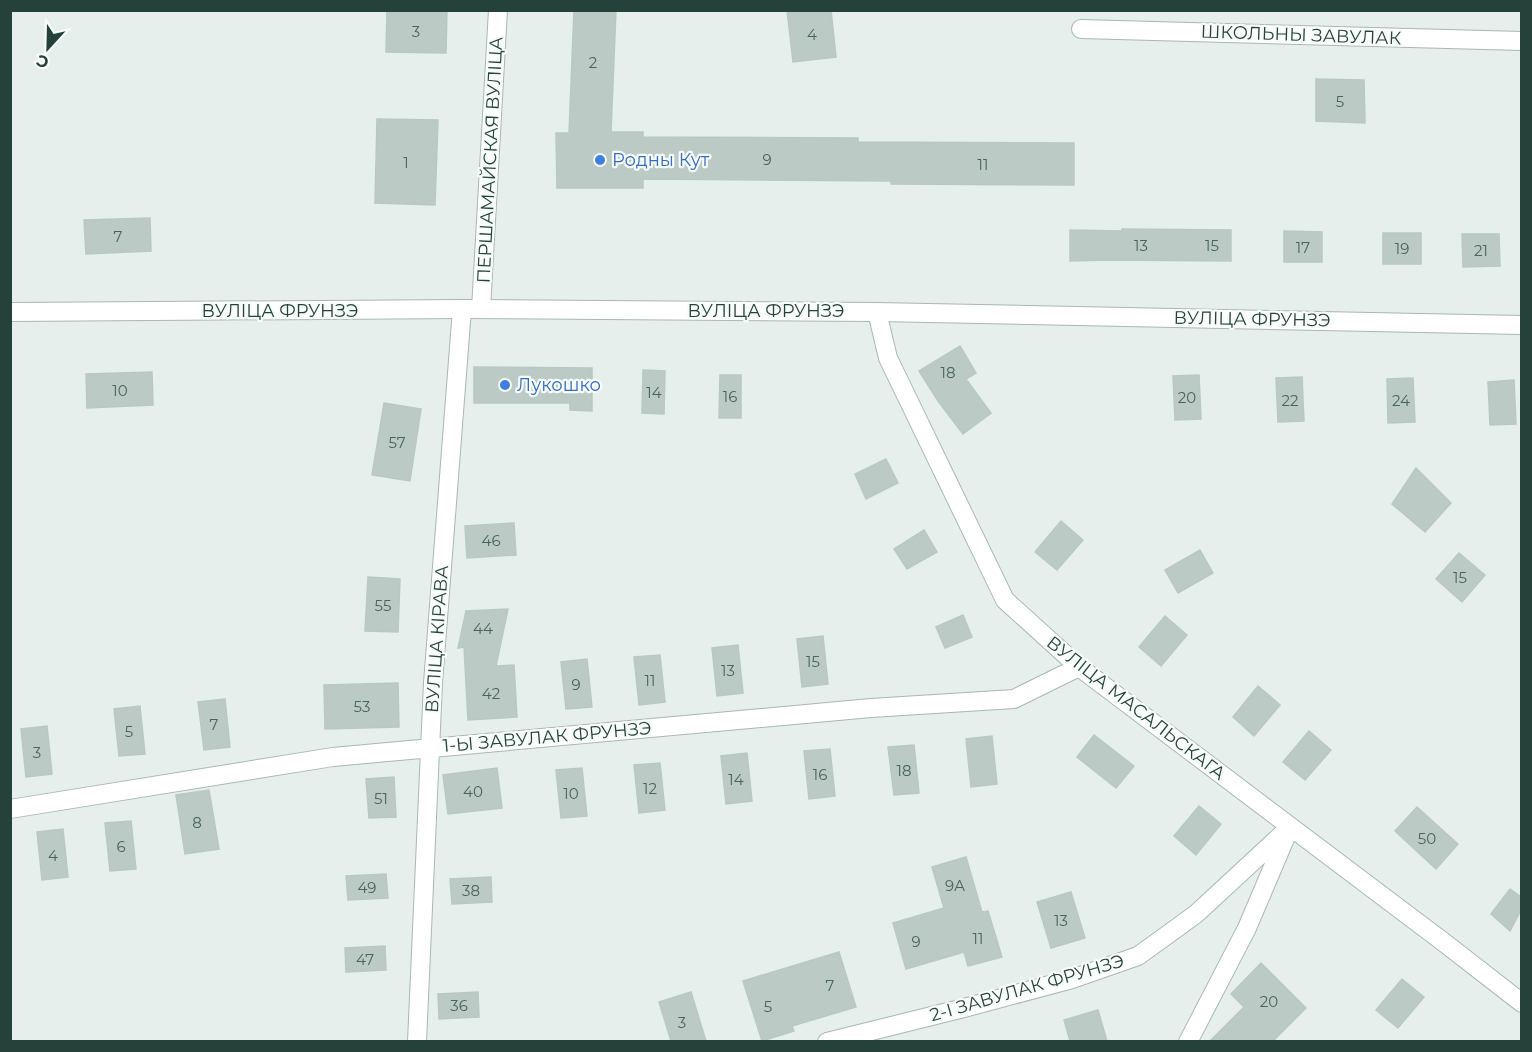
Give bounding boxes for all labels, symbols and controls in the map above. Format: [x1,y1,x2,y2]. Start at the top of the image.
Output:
north arrow [18,18,78,78]
street label: ШКОЛЬНЫ ЗАВУЛАК [1200,21,1402,50]
house number: 3 [412,22,420,41]
house number: 4 [807,25,817,44]
street label: ПЕРШАМАЙСКАЯ ВУЛІЦА [473,36,507,284]
text: С [33,50,52,72]
house number: 2 [589,53,597,72]
house number: 5 [1336,92,1344,111]
place label: Родны Кут [612,149,710,171]
house number: 9 [762,150,772,169]
house number: 1 [403,153,409,172]
marker: Родны Кут [593,153,607,167]
house number: 11 [978,155,988,174]
house number: 7 [114,227,123,246]
house number: 13 [1134,236,1148,255]
house number: 15 [1205,236,1219,255]
house number: 17 [1296,238,1310,257]
house number: 19 [1395,239,1409,258]
house number: 21 [1474,241,1488,260]
street label: ВУЛІЦА ФРУНЗЭ [202,300,358,322]
street label: ВУЛІЦА ФРУНЗЭ [688,300,844,322]
street label: ВУЛІЦА ФРУНЗЭ [1173,307,1331,331]
house number: 18 [941,363,956,382]
place label: Лукошко [517,374,601,396]
marker: Лукошко [498,378,512,392]
house number: 10 [112,381,128,400]
house number: 14 [646,383,662,402]
house number: 16 [723,387,737,406]
house number: 20 [1178,388,1196,407]
house number: 22 [1281,391,1299,410]
house number: 24 [1392,391,1410,410]
house number: 57 [388,433,406,452]
house number: 46 [481,531,501,550]
street label: ВУЛІЦА КІРАВА [421,564,453,713]
house number: 15 [1453,568,1467,587]
house number: 55 [375,596,391,615]
house number: 44 [473,619,493,638]
street label: ВУЛІЦА МАСАЛЬСКАГА [1042,631,1230,785]
house number: 15 [806,652,820,671]
house number: 13 [721,661,735,680]
house number: 11 [645,671,655,690]
house number: 9 [571,675,581,694]
house number: 42 [482,684,500,703]
house number: 53 [354,697,370,716]
house number: 7 [210,715,219,734]
street label: 1-Ы ЗАВУЛАК ФРУНЗЭ [442,717,652,757]
house number: 5 [125,722,133,741]
house number: 3 [33,743,41,762]
house number: 18 [897,761,912,780]
house number: 16 [813,765,827,784]
house number: 14 [728,770,744,789]
house number: 12 [643,779,657,798]
house number: 40 [463,782,483,801]
house number: 10 [563,784,579,803]
house number: 51 [374,789,388,808]
house number: 8 [192,813,202,832]
house number: 50 [1418,829,1436,848]
house number: 6 [116,837,126,856]
house number: 4 [48,846,58,865]
house number: 9А [945,876,965,895]
house number: 49 [358,878,376,897]
house number: 38 [462,881,480,900]
house number: 13 [1054,911,1068,930]
house number: 11 [973,929,983,948]
house number: 9 [911,932,921,951]
house number: 47 [356,950,374,969]
street label: 2-І ЗАВУЛАК ФРУНЗЭ [927,950,1127,1026]
house number: 7 [826,976,835,995]
house number: 20 [1260,992,1278,1011]
house number: 36 [450,996,468,1015]
house number: 5 [764,997,772,1016]
house number: 3 [678,1013,686,1032]

